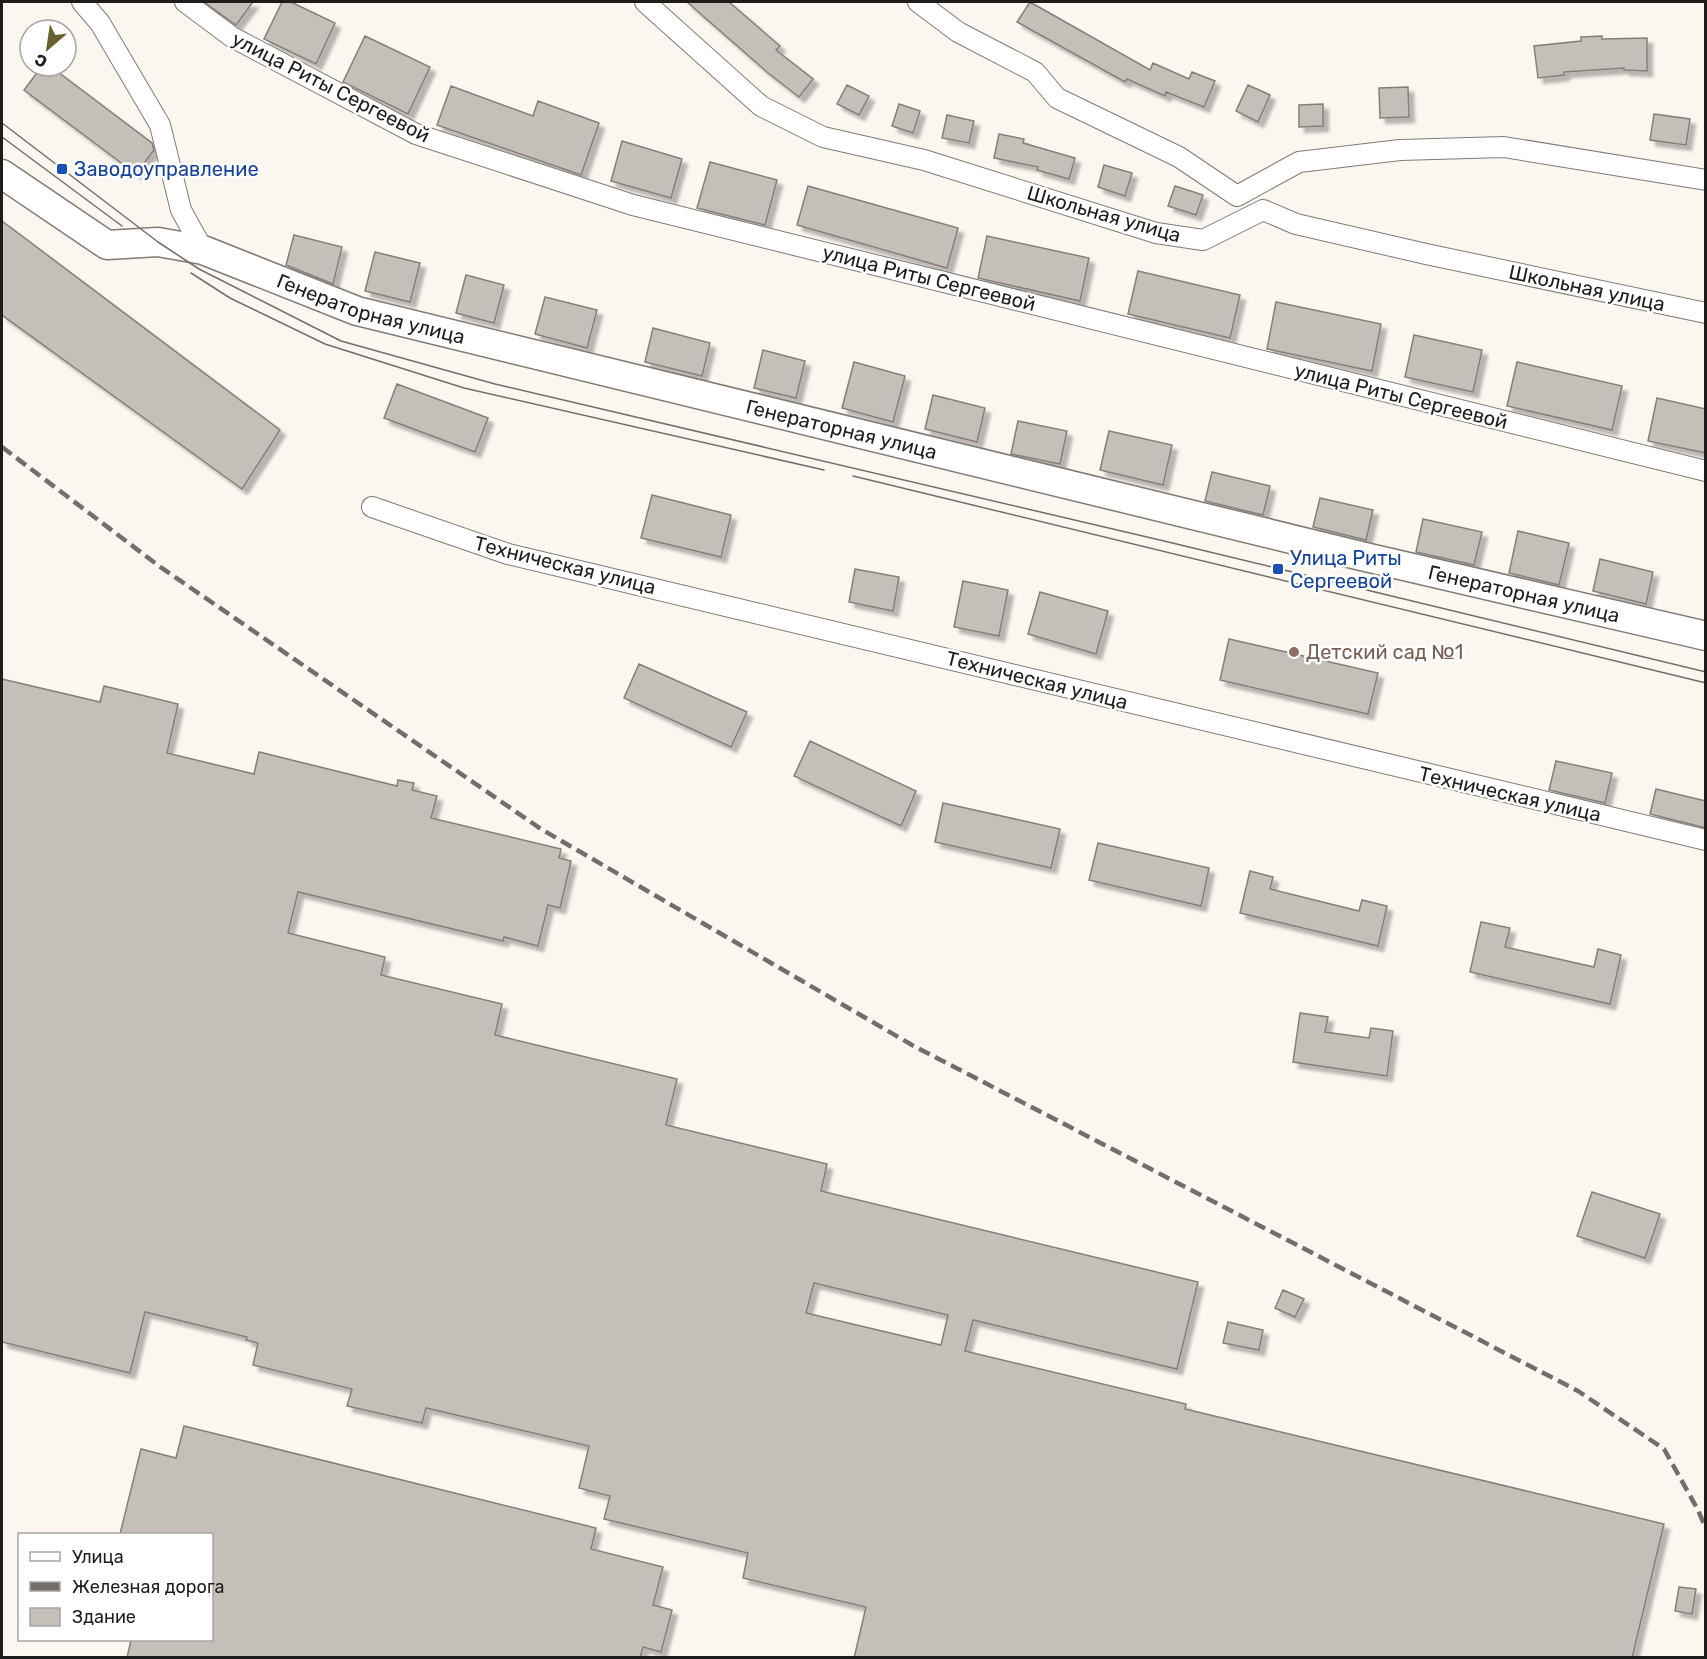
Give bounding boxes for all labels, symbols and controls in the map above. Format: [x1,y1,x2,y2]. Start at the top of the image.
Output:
north arrow [18,18,78,78]
street label: улица Риты Сергеевой [228,27,434,147]
text: С [31,50,50,72]
place label: Заводоуправление [74,157,259,181]
marker: Заводоуправление [55,162,69,176]
street label: Школьная улица [1024,181,1184,247]
street label: улица Риты Сергеевой [820,240,1038,316]
street label: Школьная улица [1507,260,1667,316]
street label: Генераторная улица [273,269,467,349]
street label: улица Риты Сергеевой [1292,358,1510,434]
street label: Генераторная улица [744,394,940,464]
street label: Техническая улица [472,531,658,599]
place label: Улица Риты Сергеевой [1290,546,1402,593]
street label: Генераторная улица [1426,560,1622,628]
marker: Улица Риты Сергеевой [1271,562,1285,576]
place label: Детский сад №1 [1306,640,1463,664]
marker: Детский сад №1 [1287,645,1301,659]
street label: Техническая улица [944,646,1130,714]
street label: Техническая улица [1417,761,1603,827]
legend [18,1533,213,1641]
text: Улица [72,1546,124,1568]
text: Железная дорога [72,1576,225,1598]
text: Здание [72,1606,136,1628]

